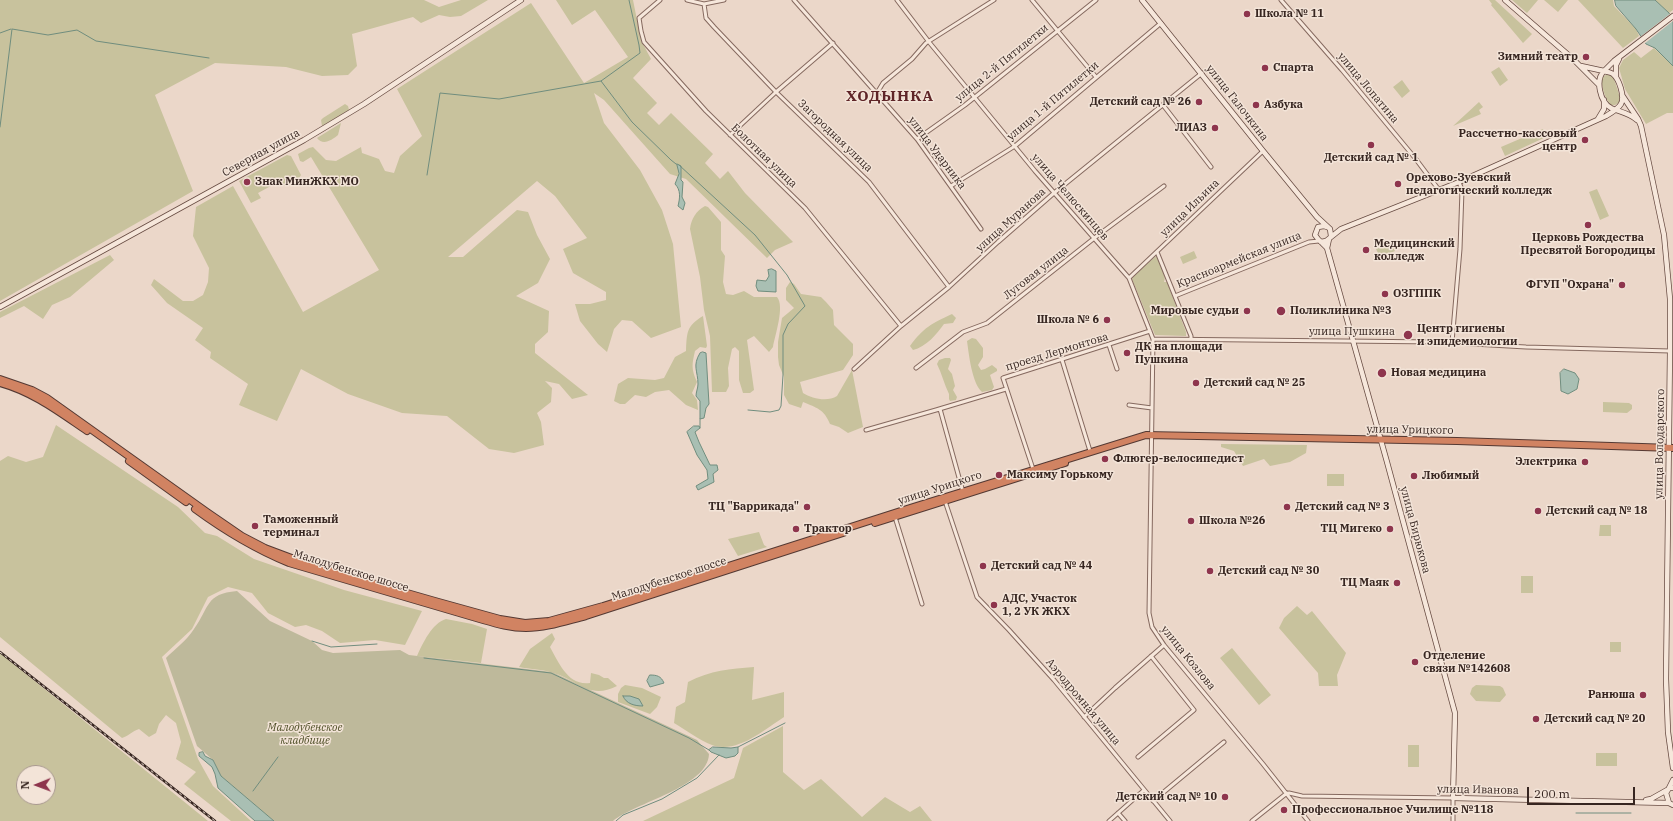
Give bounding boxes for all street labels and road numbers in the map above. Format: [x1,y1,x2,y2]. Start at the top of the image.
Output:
street label: улица 2-й Пятилетки [953,21,1051,105]
street label: улица Лопатина [1335,50,1401,126]
street label: улица 1-й Пятилетки [1004,59,1102,143]
street label: улица Галочкина [1203,62,1271,144]
street label: Загородная улица [795,97,875,175]
street label: улица Ударника [905,114,969,192]
street label: Болотная улица [728,121,800,191]
street label: Северная улица [220,126,302,180]
street label: улица Челюскинцев [1029,151,1111,243]
street label: улица Ильина [1158,177,1222,239]
street label: улица Муранова [973,185,1049,255]
street label: Красноармейская улица [1175,229,1303,291]
street label: Луговая улица [1001,244,1071,302]
street label: улица Пушкина [1309,325,1395,339]
street label: проезд Лермонтова [1004,330,1110,374]
street label: улица Володарского [1652,389,1668,499]
street label: улица Урицкого [1366,423,1454,437]
street label: улица Урицкого [897,468,983,508]
street label: улица Бирюкова [1397,485,1433,575]
street label: Малодубенское шоссе [292,547,410,595]
street label: Малодубенское шоссе [610,554,728,604]
street label: улица Козлова [1158,623,1218,693]
street label: Аэродромная улица [1043,656,1123,748]
street label: улица Иванова [1437,783,1519,797]

